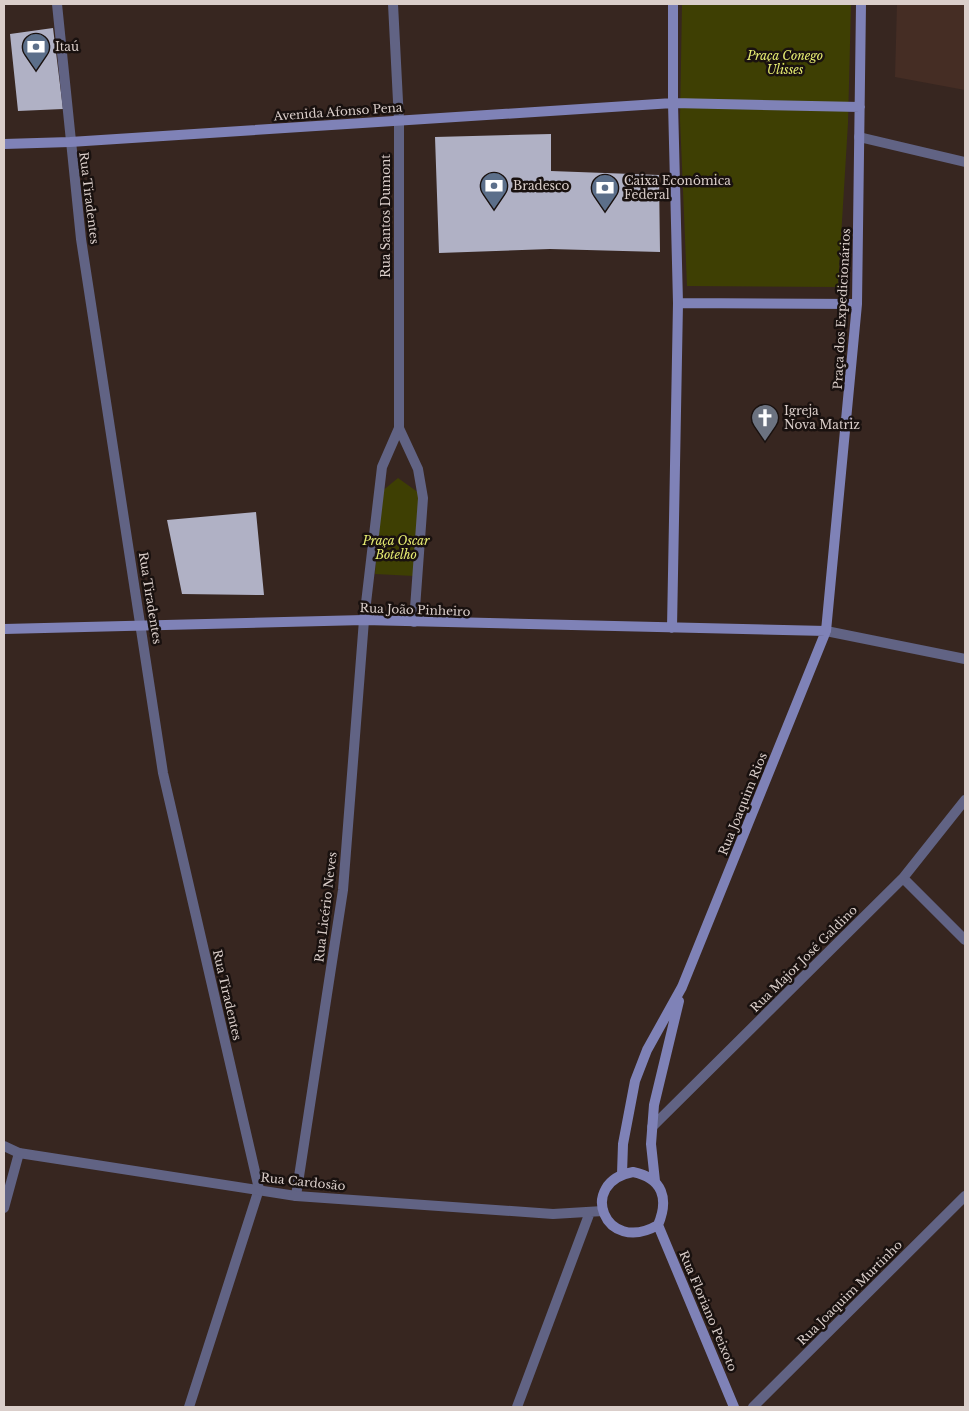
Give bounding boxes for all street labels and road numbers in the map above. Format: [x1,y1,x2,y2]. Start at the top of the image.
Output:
street label: Avenida Afonso Pena [272,99,403,124]
street label: Rua Tiradentes [76,151,103,245]
street label: Rua Santos Dumont [378,154,393,278]
street label: Praça dos Expedicionários [830,228,853,390]
street label: Rua Tiradentes [136,551,165,645]
street label: Rua João Pinheiro [359,600,471,619]
street label: Rua Joaquim Rios [715,750,770,857]
street label: Rua Licério Neves [311,851,340,963]
street label: Rua Major José Galdino [747,902,860,1015]
street label: Rua Tiradentes [210,948,245,1042]
street label: Rua Cardosão [260,1170,346,1193]
street label: Rua Joaquim Murtinho [794,1237,905,1348]
street label: Rua Floriano Peixoto [676,1248,741,1373]

